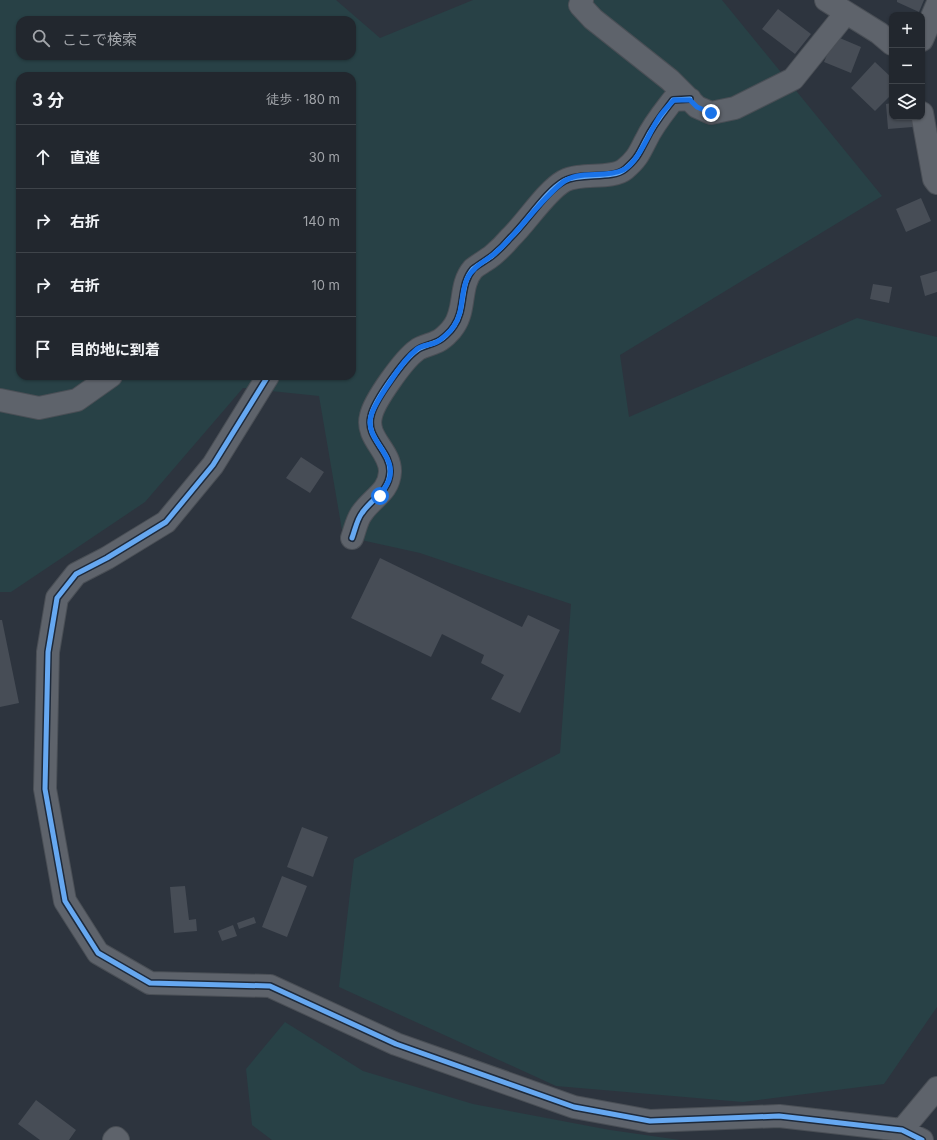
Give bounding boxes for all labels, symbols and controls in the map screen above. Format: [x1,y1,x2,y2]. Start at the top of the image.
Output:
map controls [889,12,925,120]
button: + [889,12,925,48]
search box [16,16,356,60]
icon: search [30,27,52,49]
text: ここで検索 [62,30,137,49]
button: − [889,48,925,84]
button: layers [889,84,925,120]
text: 3 分 [32,90,64,110]
text: 徒歩 · 180 m [266,91,340,107]
route end [702,104,720,122]
icon: ahead [32,146,54,168]
text: 直進 [70,148,100,167]
text: 30 m [309,149,340,165]
icon: right [32,210,54,232]
text: 右折 [70,212,100,231]
text: 140 m [303,213,340,229]
icon: right [32,274,54,296]
text: 右折 [70,276,100,295]
text: 10 m [311,277,340,293]
icon: arrive [32,338,54,360]
text: 目的地に到着 [70,340,160,359]
route start [371,487,389,505]

